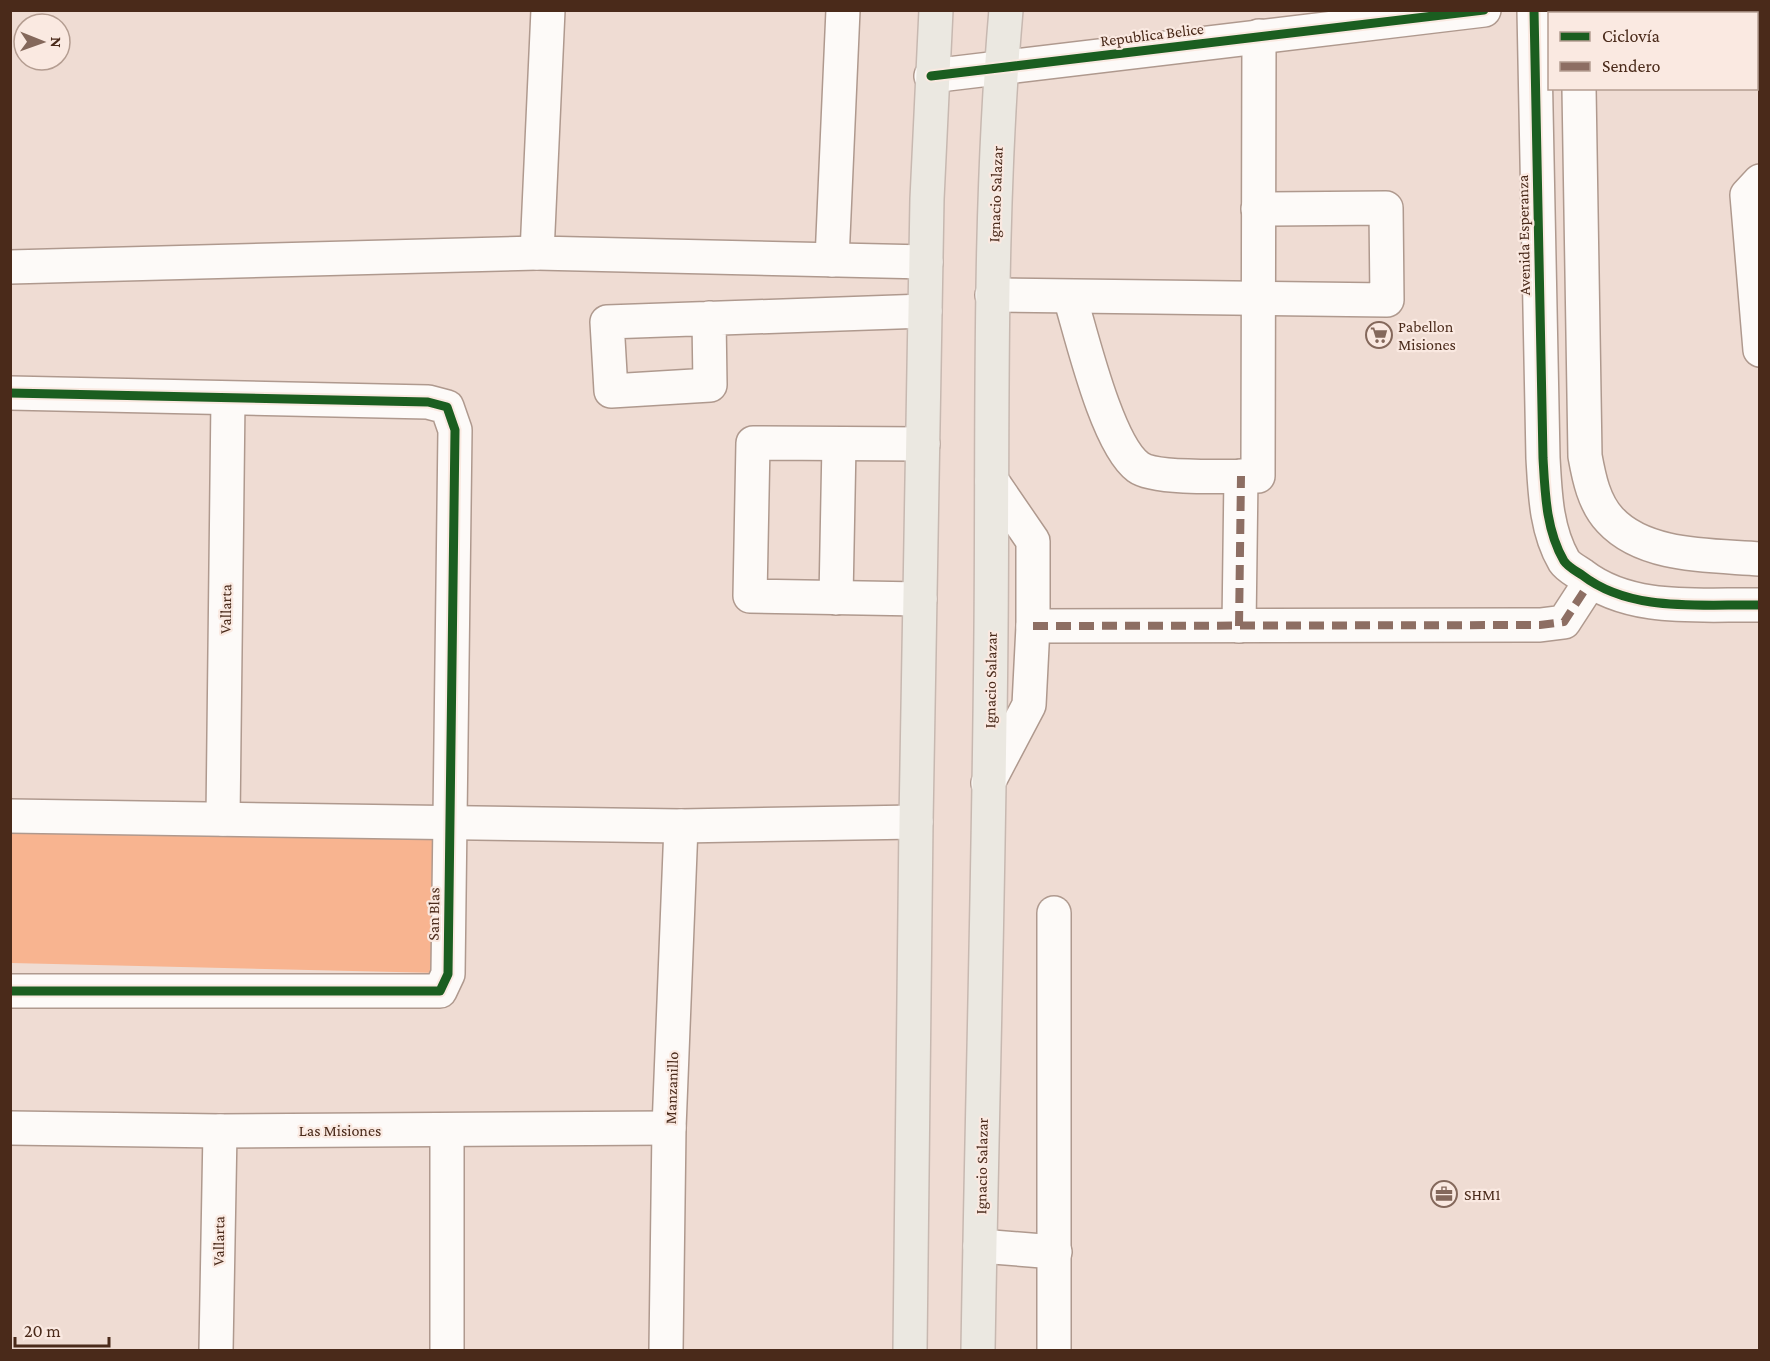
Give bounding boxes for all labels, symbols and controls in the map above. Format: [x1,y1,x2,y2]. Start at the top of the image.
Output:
north arrow [12,12,72,72]
legend [1548,12,1758,90]
street label: Republica Belice [1099,20,1205,50]
text: Ciclovía [1602,26,1660,46]
text: N [48,37,65,48]
text: Sendero [1602,56,1660,76]
street label: Ignacio Salazar [985,145,1007,243]
street label: Avenida Esperanza [1514,174,1534,295]
place label: Pabellon Misiones [1398,318,1456,353]
supermarket icon: Pabellon Misiones [1364,320,1394,350]
street label: Vallarta [217,583,234,634]
street label: Ignacio Salazar [981,631,1001,729]
street label: San Blas [425,887,442,941]
street label: Manzanillo [662,1051,681,1125]
street label: Ignacio Salazar [972,1117,992,1215]
street label: Las Misiones [299,1122,381,1139]
office icon: SHM1 [1429,1179,1459,1209]
place label: SHM1 [1464,1186,1501,1203]
street label: Vallarta [210,1215,227,1266]
scale bar [15,1310,110,1348]
text: 20 m [24,1321,61,1341]

